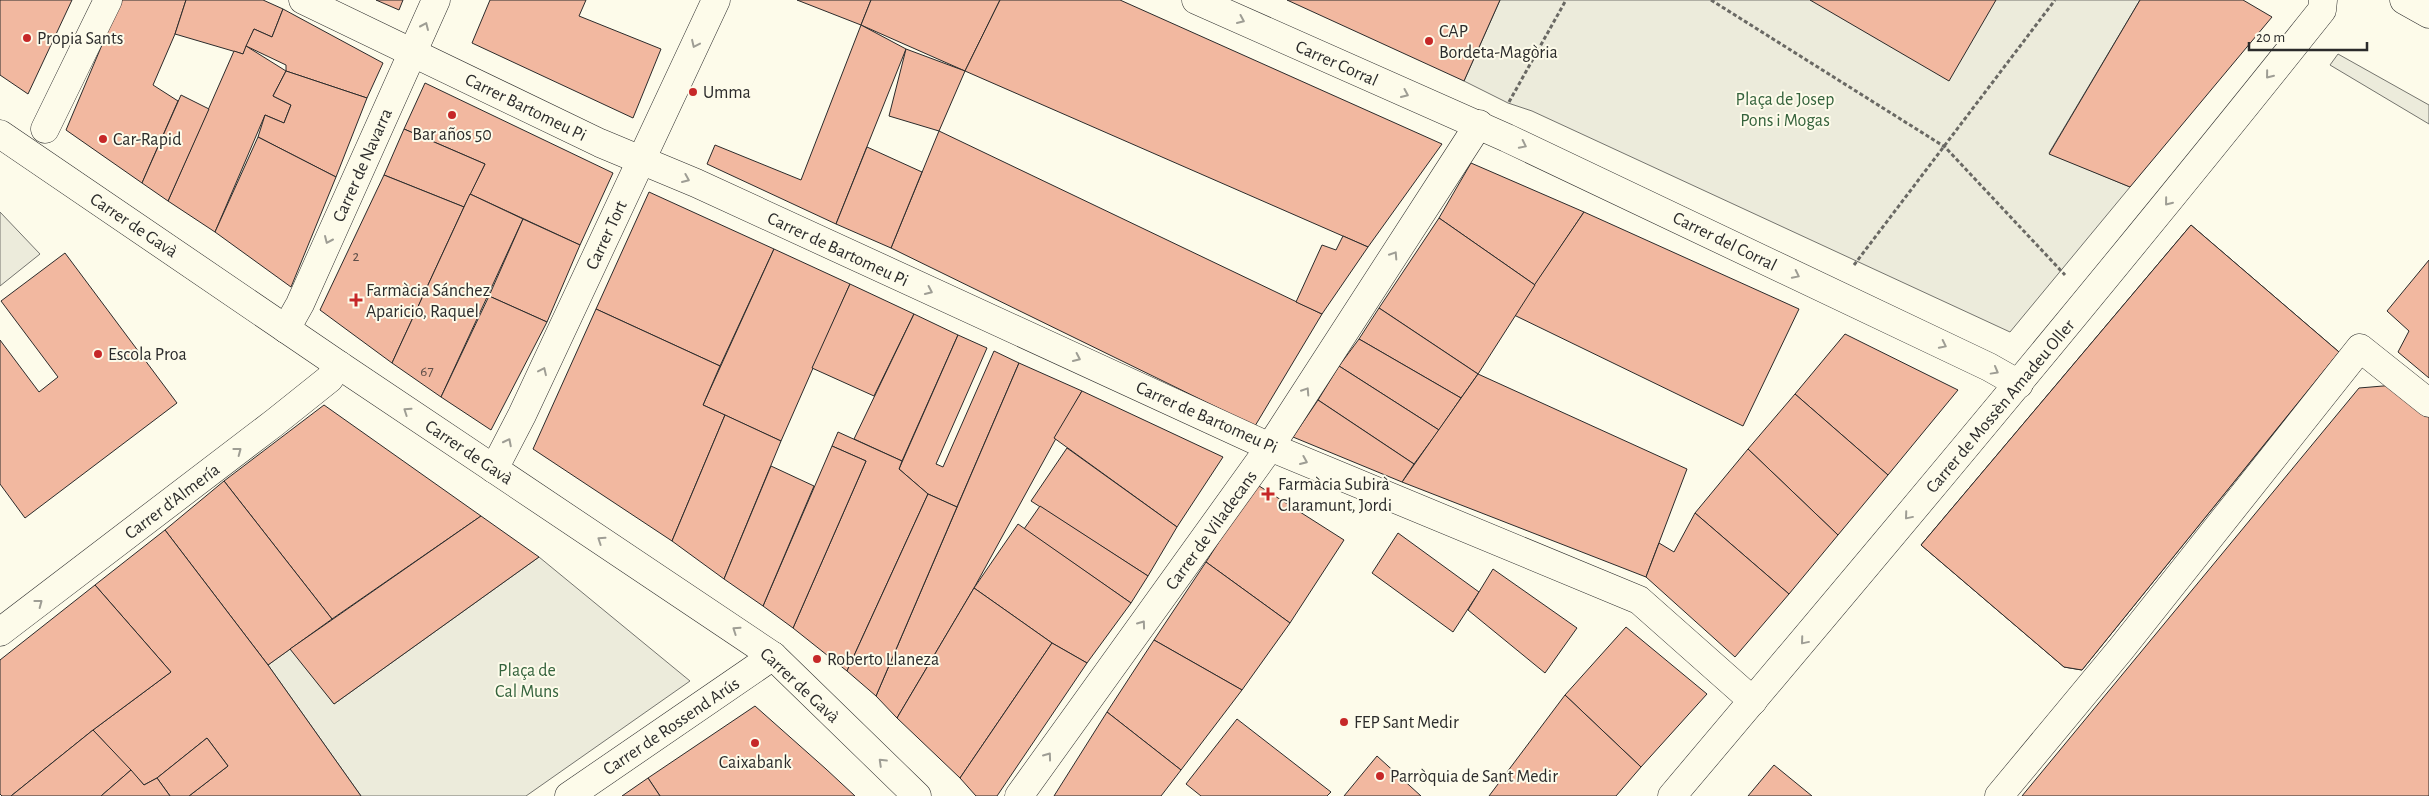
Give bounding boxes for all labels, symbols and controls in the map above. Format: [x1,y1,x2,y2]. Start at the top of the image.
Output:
one-way arrow [1236,14,1245,24]
scale bar [2249,20,2366,52]
one-way arrow [418,22,429,31]
place label: CAP Bordeta-Magòria [1439,23,1558,62]
place label: Propia Sants [37,30,124,48]
text: 20 m [2256,30,2285,45]
marker: Propia Sants [21,32,33,44]
marker: CAP Bordeta-Magòria [1423,35,1435,47]
street label: Carrer Corral [1293,38,1380,90]
one-way arrow [691,39,701,48]
one-way arrow [2267,69,2275,78]
street label: Carrer Bartomeu Pi [462,71,589,145]
place label: Umma [703,84,751,102]
marker: Umma [687,86,699,98]
one-way arrow [1400,87,1409,98]
park label: Plaça de Josep Pons i Mogas [1736,91,1834,130]
street label: Carrer de Navarra [330,106,396,225]
marker: Bar años 50 [446,109,458,121]
place label: Bar años 50 [412,126,492,144]
place label: Car-Rapid [113,131,181,149]
marker: Car-Rapid [97,133,109,145]
one-way arrow [1518,139,1527,149]
one-way arrow [681,172,690,183]
street label: Carrer de Gavà [86,190,180,262]
one-way arrow [2166,196,2174,205]
street label: Carrer Tort [583,198,631,273]
street label: Carrer de Bartomeu Pi [764,209,911,290]
street label: Carrer del Corral [1670,209,1779,275]
one-way arrow [324,235,335,244]
house number: 2 [353,249,360,264]
one-way arrow [1388,251,1398,260]
one-way arrow [1791,269,1800,280]
place label: Farmàcia Sánchez Aparicio, Raquel [366,282,490,321]
one-way arrow [924,284,933,295]
marker: Farmàcia Sánchez Aparicio, Raquel [350,294,362,306]
street label: Carrer de Mossèn Amadeu Oller [1923,316,2079,497]
one-way arrow [1937,339,1946,349]
place label: Escola Proa [108,346,187,364]
marker: Escola Proa [92,348,104,360]
one-way arrow [1072,352,1081,363]
house number: 67 [420,364,434,379]
one-way arrow [1990,364,1999,374]
one-way arrow [536,367,547,376]
street label: Carrer de Bartomeu Pi [1133,379,1280,457]
one-way arrow [1300,388,1309,397]
one-way arrow [404,408,413,417]
street label: Carrer de Gavà [421,417,515,489]
one-way arrow [502,438,512,447]
one-way arrow [232,448,242,457]
one-way arrow [1300,455,1308,465]
street label: Carrer d'Almería [122,460,223,543]
street label: Carrer de Viladecans [1163,468,1261,594]
place label: Farmàcia Subirà Claramunt, Jordi [1278,476,1392,515]
marker: Farmàcia Subirà Claramunt, Jordi [1262,488,1274,500]
one-way arrow [1906,510,1914,519]
one-way arrow [597,537,606,546]
one-way arrow [33,600,42,608]
one-way arrow [1136,621,1145,630]
one-way arrow [732,627,741,637]
one-way arrow [1801,635,1810,644]
street label: Carrer de Gavà [756,645,842,727]
place label: Roberto Llaneza [827,651,939,669]
marker: Roberto Llaneza [811,653,823,665]
park label: Plaça de Cal Muns [495,662,559,701]
street label: Carrer de Rossend Arús [600,675,743,779]
place label: FEP Sant Medir [1354,714,1459,732]
marker: FEP Sant Medir [1338,716,1350,728]
marker: Caixabank [749,737,761,749]
one-way arrow [1041,753,1051,762]
place label: Caixabank [719,754,792,772]
one-way arrow [879,759,888,768]
place label: Parròquia de Sant Medir [1390,768,1558,786]
marker: Parròquia de Sant Medir [1374,770,1386,782]

